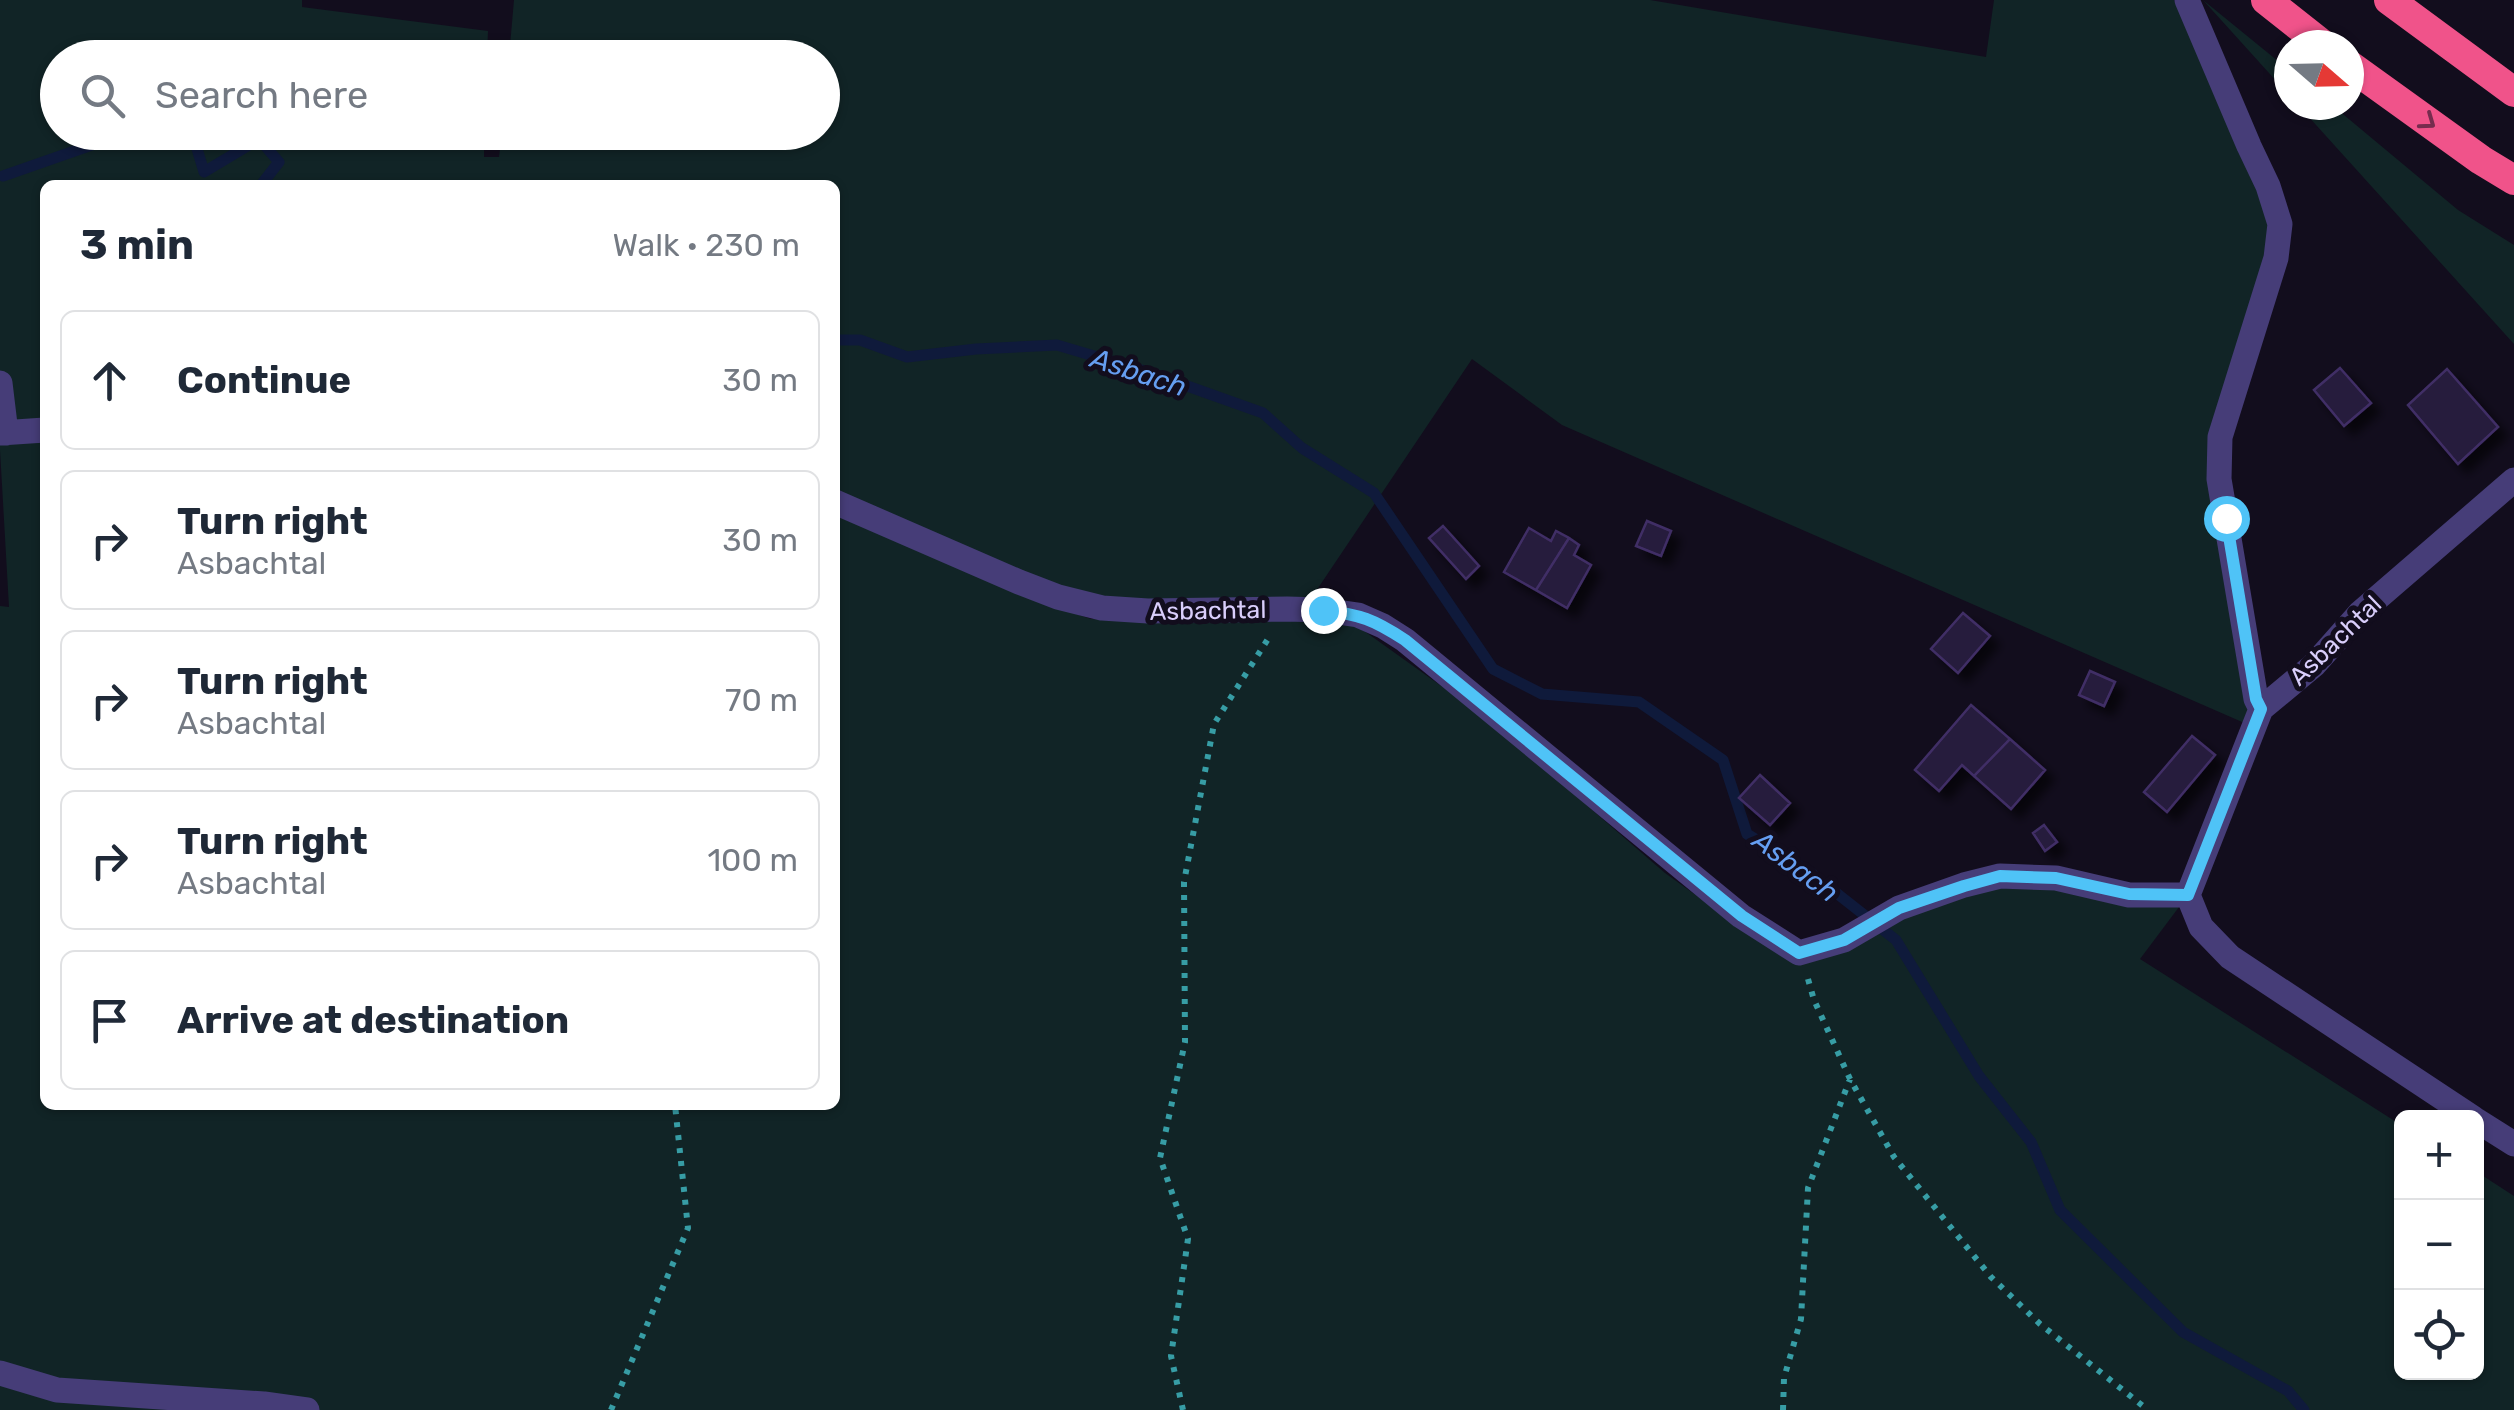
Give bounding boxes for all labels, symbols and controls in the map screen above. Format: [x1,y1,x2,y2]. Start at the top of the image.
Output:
north arrow [2274,30,2364,120]
search box [40,40,840,150]
icon: search [75,68,130,123]
text: Search here [155,72,368,118]
one-way arrow [2417,110,2435,128]
text: 3 min [80,220,194,270]
text: Walk · 230 m [613,226,800,264]
water label: Asbach [1085,341,1191,403]
icon: ahead [82,353,137,408]
text: Continue [177,357,351,403]
text: 30 m [722,361,798,399]
route start [2204,496,2250,542]
text: Turn right [177,498,368,544]
icon: right [82,513,137,568]
text: 30 m [722,521,798,559]
text: Asbachtal [177,544,326,582]
route end [1301,588,1347,634]
street label: Asbachtal [2283,589,2387,691]
street label: Asbachtal [1149,595,1267,626]
text: Turn right [177,658,368,704]
icon: right [82,673,137,728]
text: 70 m [725,681,798,719]
text: Asbachtal [177,704,326,742]
text: Turn right [177,818,368,864]
water label: Asbach [1745,822,1845,909]
icon: right [82,833,137,888]
text: 100 m [707,841,798,879]
text: Asbachtal [177,864,326,902]
icon: arrive [82,993,137,1048]
text: Arrive at destination [177,997,569,1043]
map controls [2394,1110,2484,1380]
button: + [2394,1110,2484,1200]
button: − [2394,1200,2484,1290]
button: locate [2394,1290,2484,1380]

